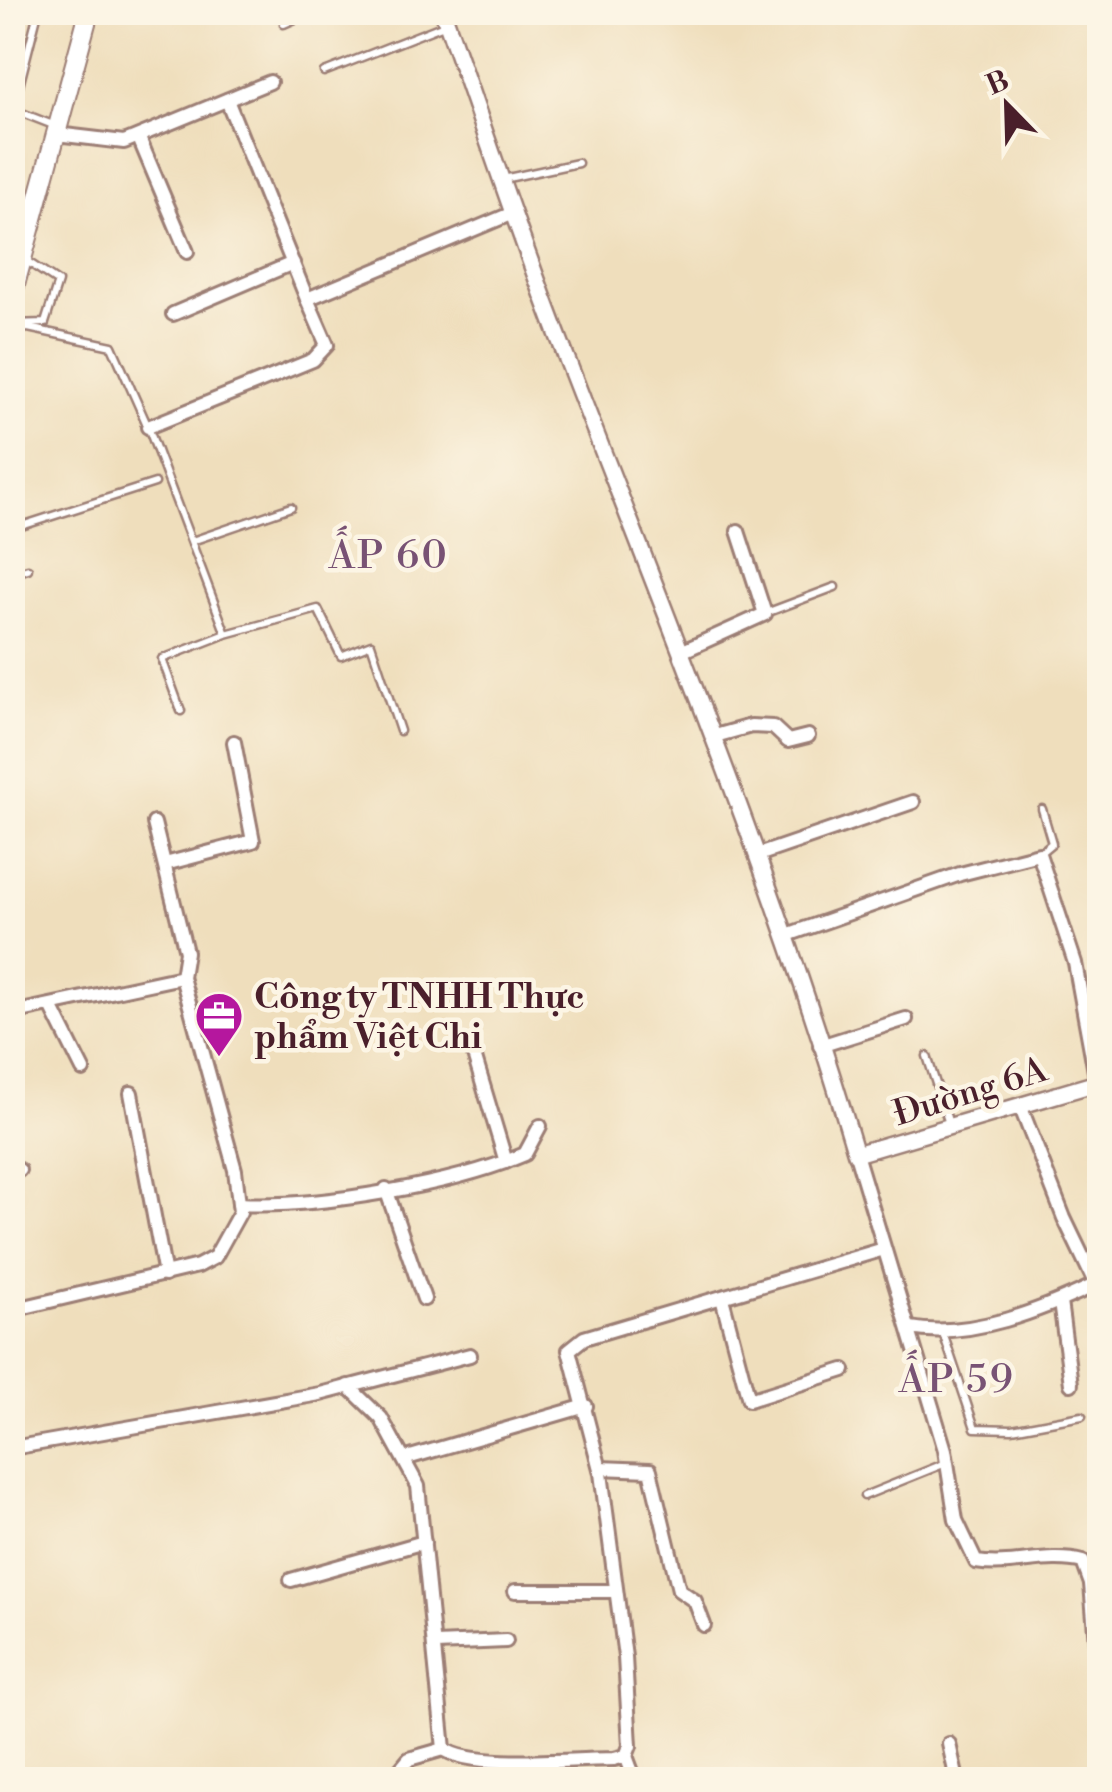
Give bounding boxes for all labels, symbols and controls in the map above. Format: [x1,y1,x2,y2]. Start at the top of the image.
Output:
north arrow [957,55,1057,155]
text: B [981,63,1014,104]
district label: ẤP 60 [328,525,449,580]
place label: Công ty TNHH Thực phẩm Việt Chi [254,976,584,1059]
office icon: Công ty TNHH Thực phẩm Việt Chi [193,990,245,1058]
street label: Đường 6A [888,1048,1053,1136]
district label: ẤP 59 [898,1349,1015,1404]

